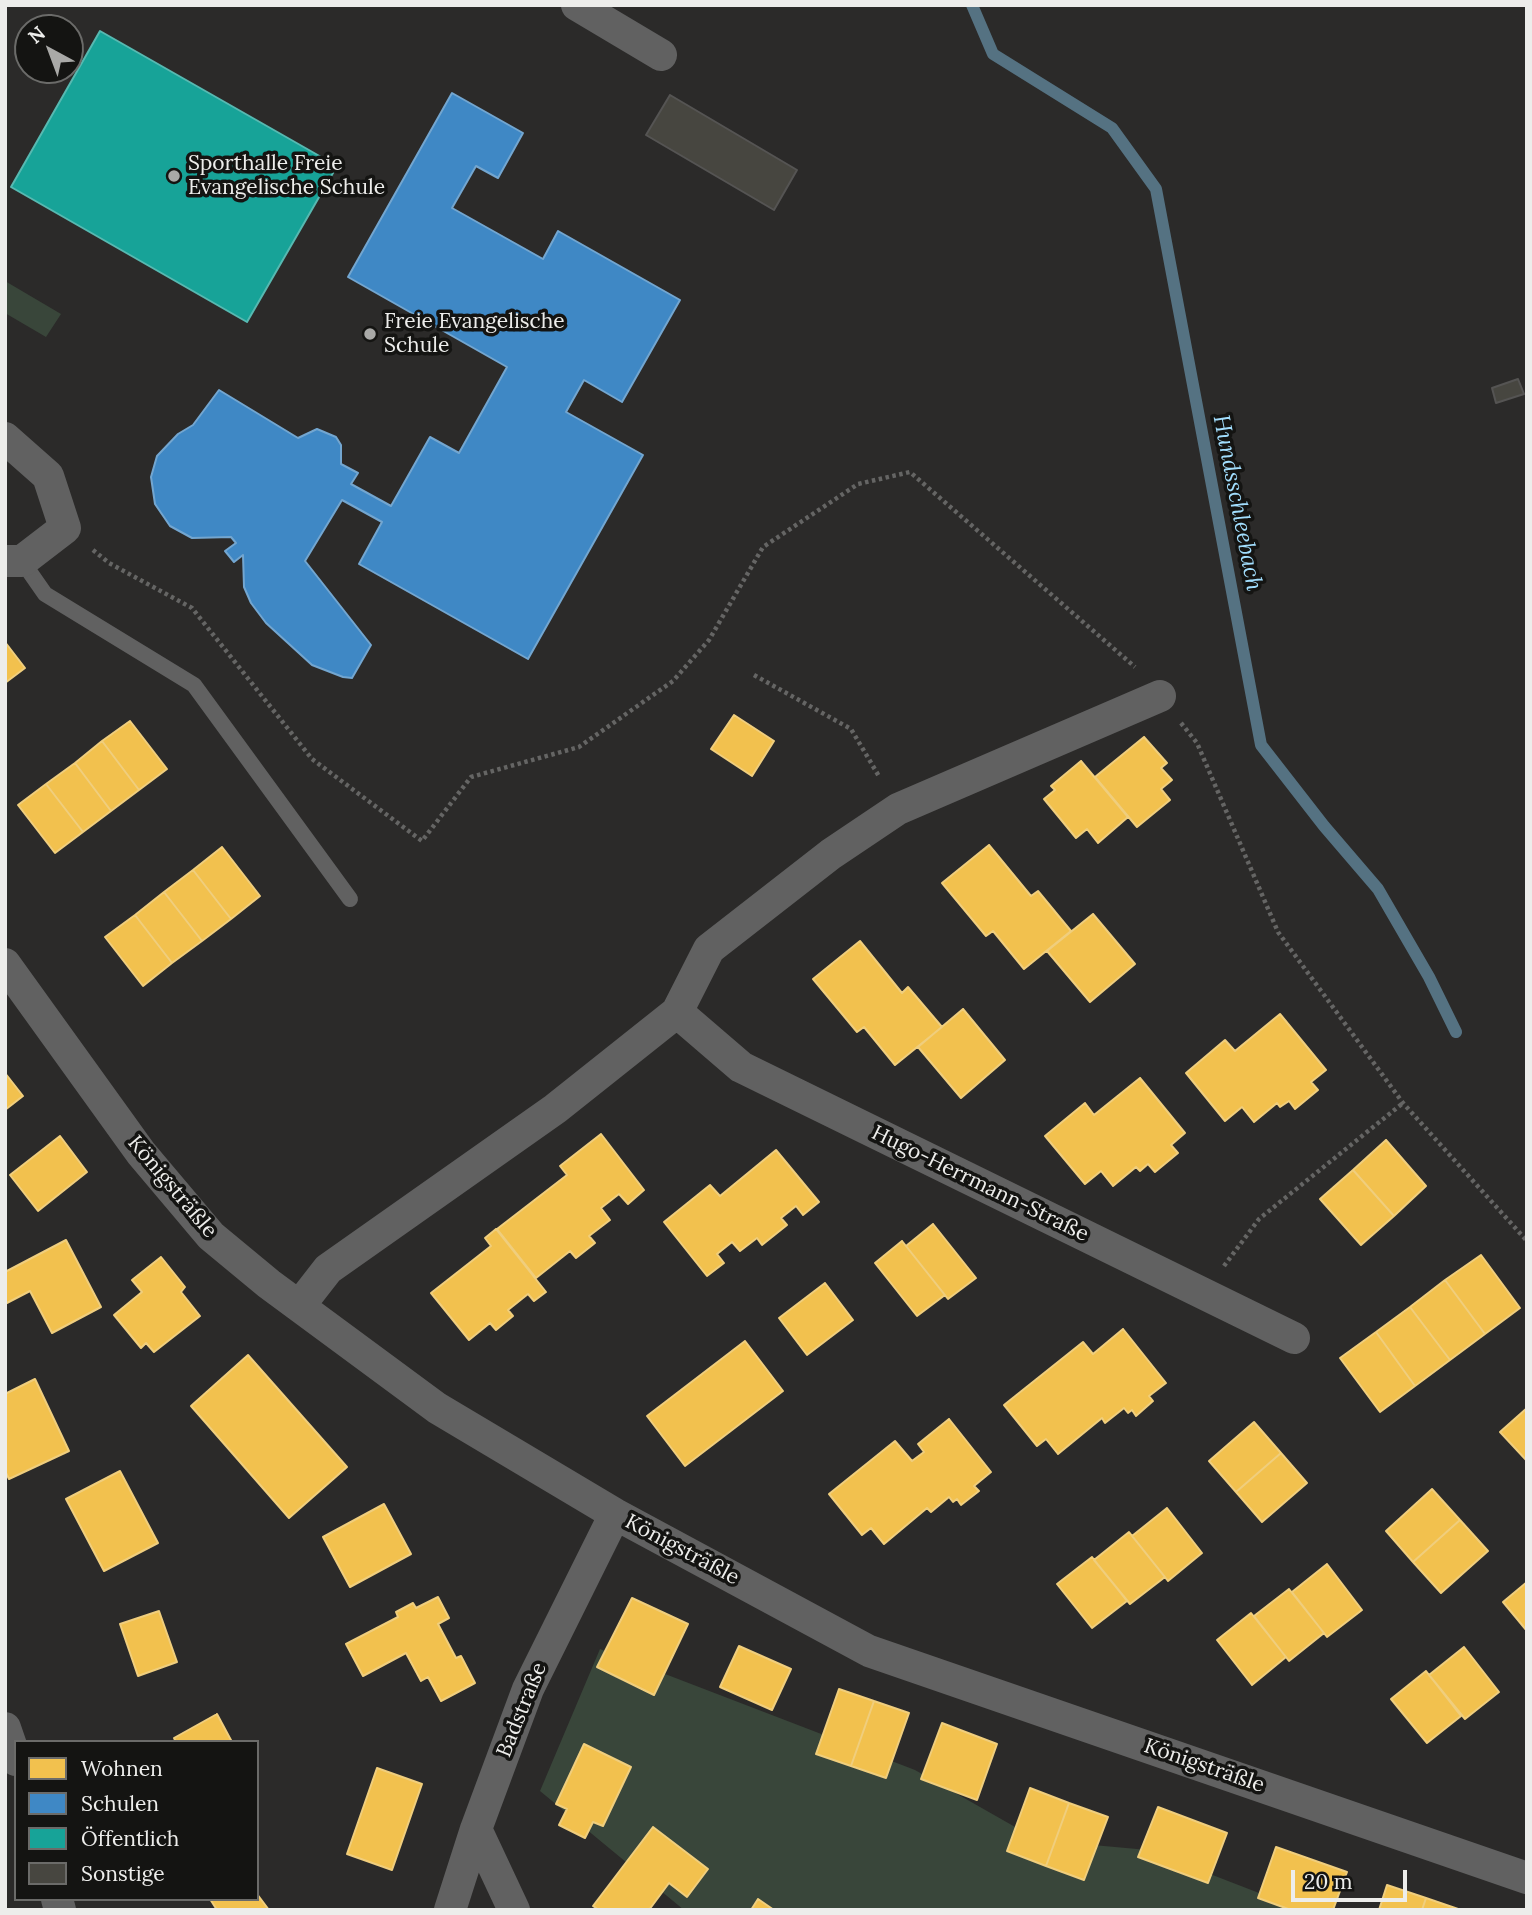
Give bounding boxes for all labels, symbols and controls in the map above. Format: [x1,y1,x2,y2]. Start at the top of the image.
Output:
north arrow [14,14,84,84]
text: N [23,21,50,49]
place label: Sporthalle Freie Evangelische Schule [188,151,385,201]
marker: Sporthalle Freie Evangelische Schule [166,168,182,184]
place label: Freie Evangelische Schule [384,309,565,359]
marker: Freie Evangelische Schule [362,326,378,342]
water label: Hundsschleebach [1206,413,1268,593]
street label: Hugo-Herrmann-Straße [867,1120,1093,1248]
street label: Königsträßle [122,1131,222,1243]
street label: Königsträßle [621,1509,743,1591]
street label: Badstraße [492,1659,552,1761]
street label: Königsträßle [1141,1734,1267,1798]
legend [14,1740,259,1901]
text: Wohnen [81,1755,163,1782]
text: Schulen [81,1790,159,1817]
text: Öffentlich [81,1825,179,1852]
scale bar [1294,1856,1410,1900]
text: Sonstige [81,1860,165,1887]
text: 20 m [1304,1868,1353,1895]

